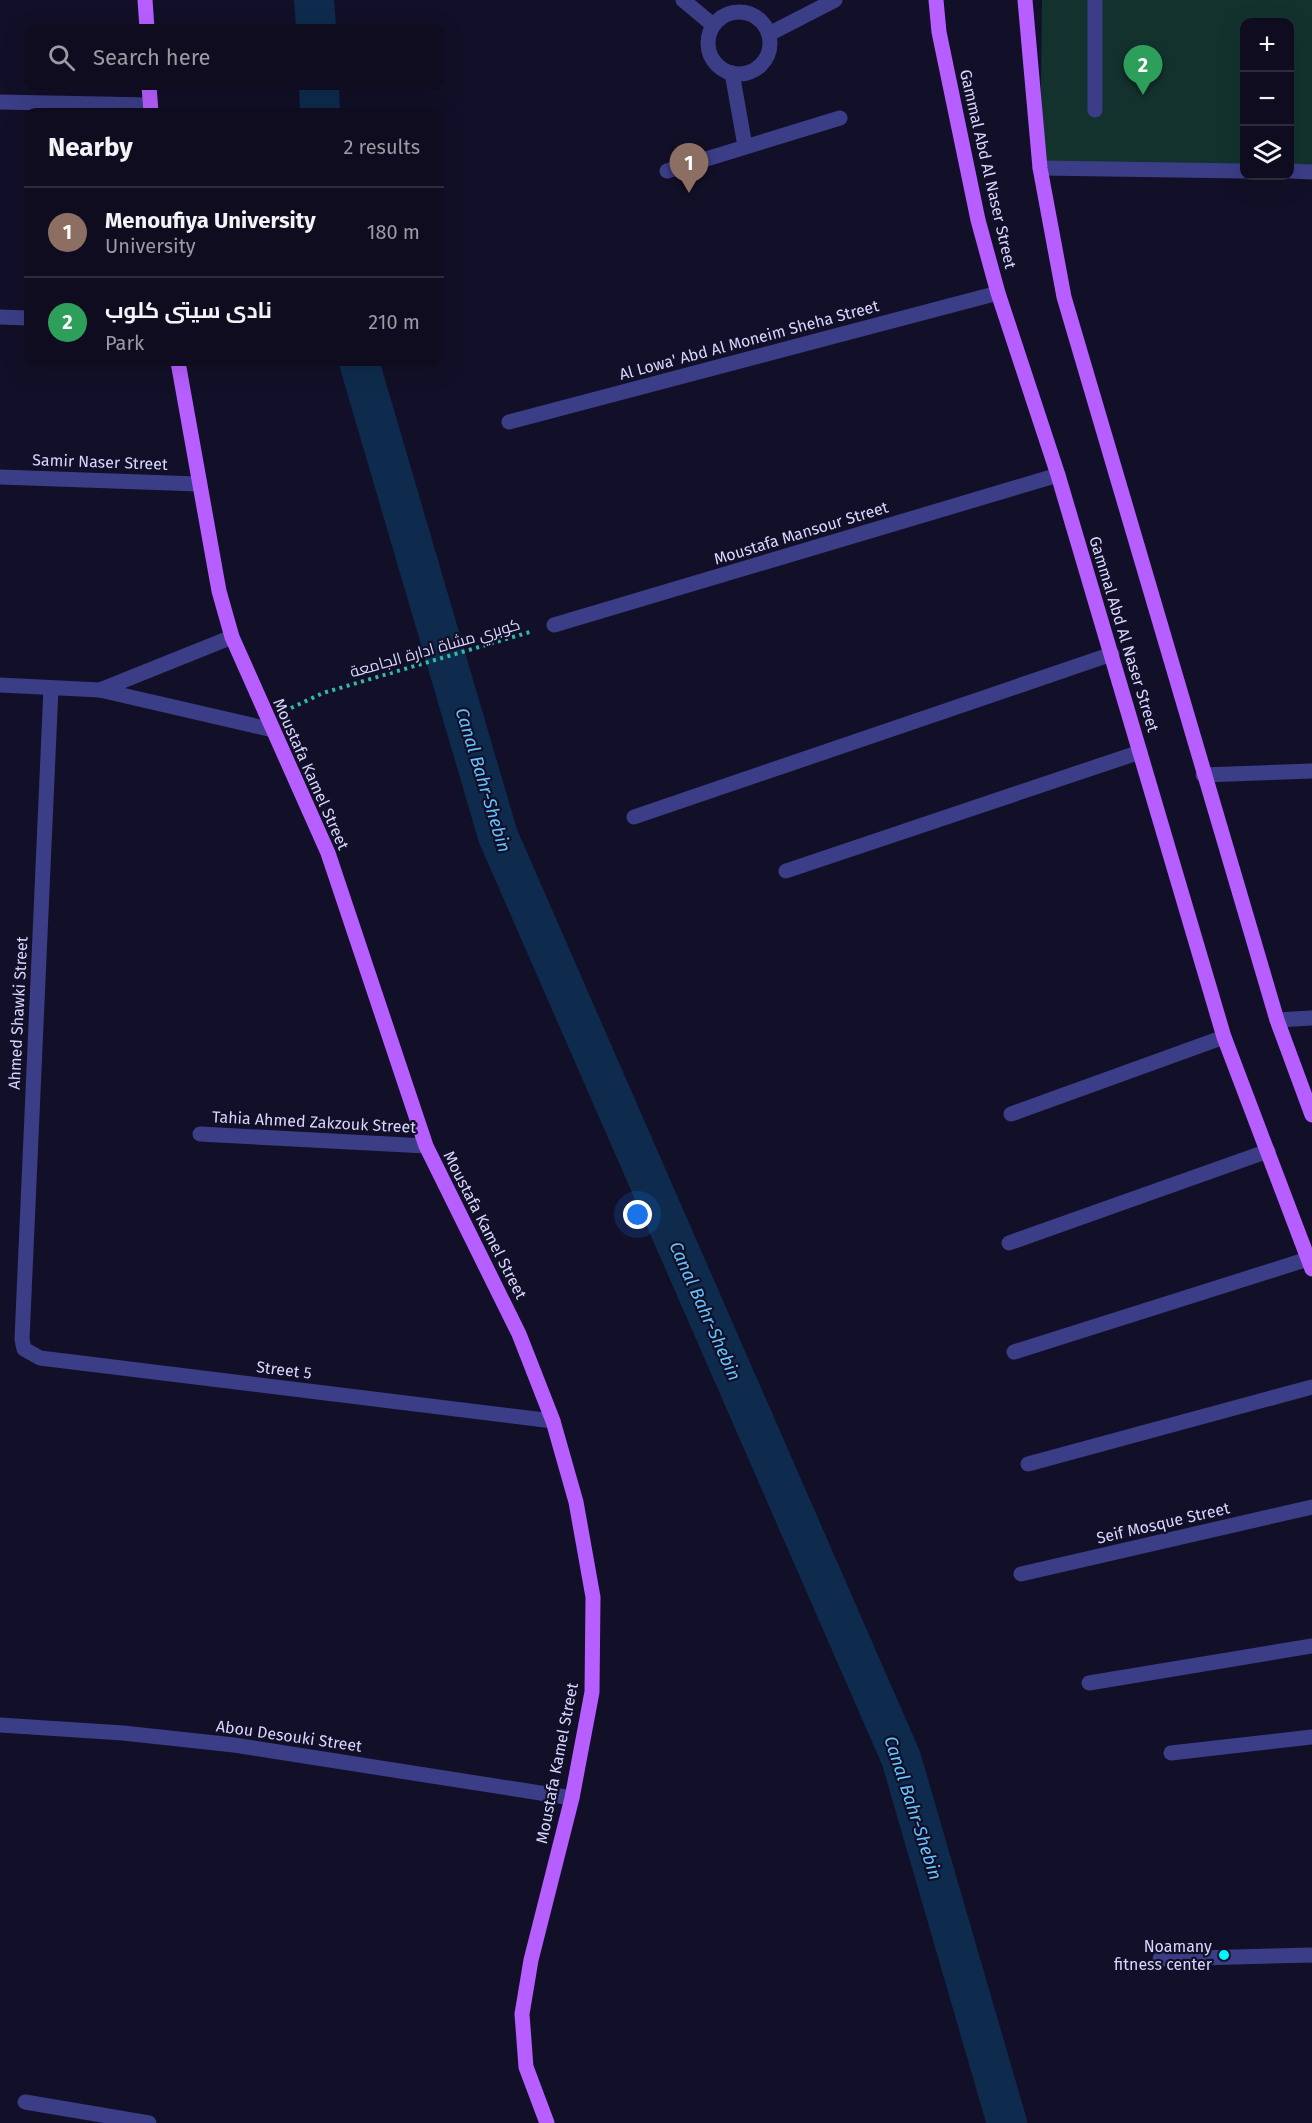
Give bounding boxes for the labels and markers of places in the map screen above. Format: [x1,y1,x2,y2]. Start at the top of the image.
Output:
pin: 2 [1124,46,1162,95]
pin: 1 [670,144,708,193]
place label: Noamany fitness center [1114,1937,1213,1974]
marker: Noamany fitness center [1217,1948,1231,1962]

